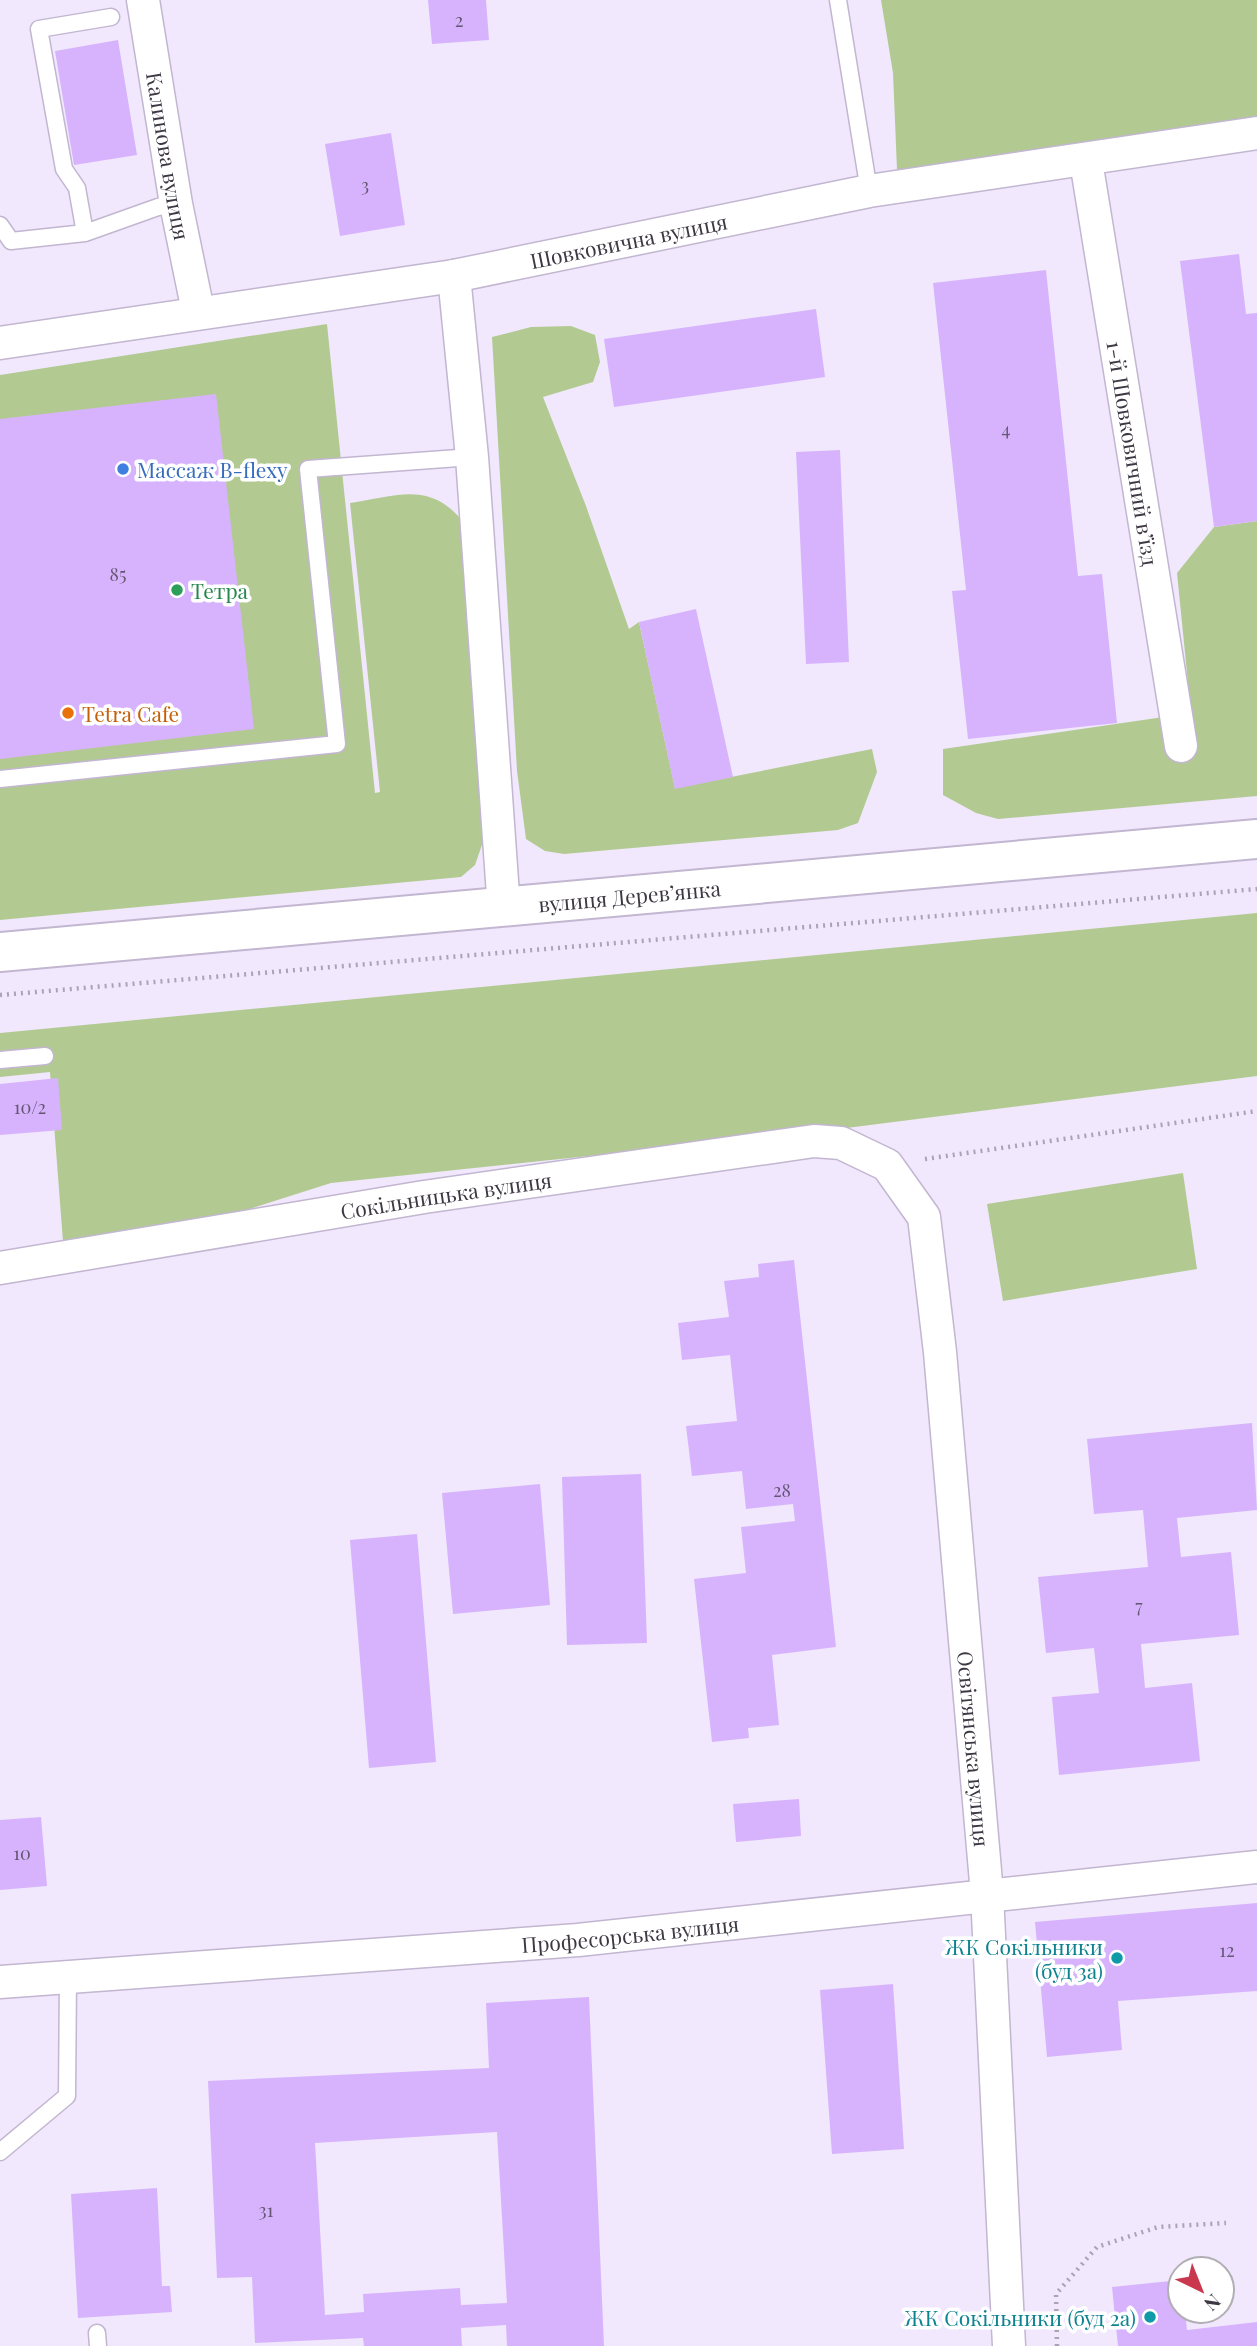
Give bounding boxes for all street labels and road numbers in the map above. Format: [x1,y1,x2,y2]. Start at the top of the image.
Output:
street label: Калинова вулиця [141,70,197,242]
street label: Шовковична вулиця [527,206,730,274]
street label: 1-й Шовковичний в’їзд [1101,339,1166,568]
street label: вулиця Дерев’янка [537,873,722,918]
street label: Сокільницька вулиця [338,1165,553,1225]
street label: Освітянська вулиця [952,1650,997,1848]
street label: Професорська вулиця [520,1909,740,1958]

